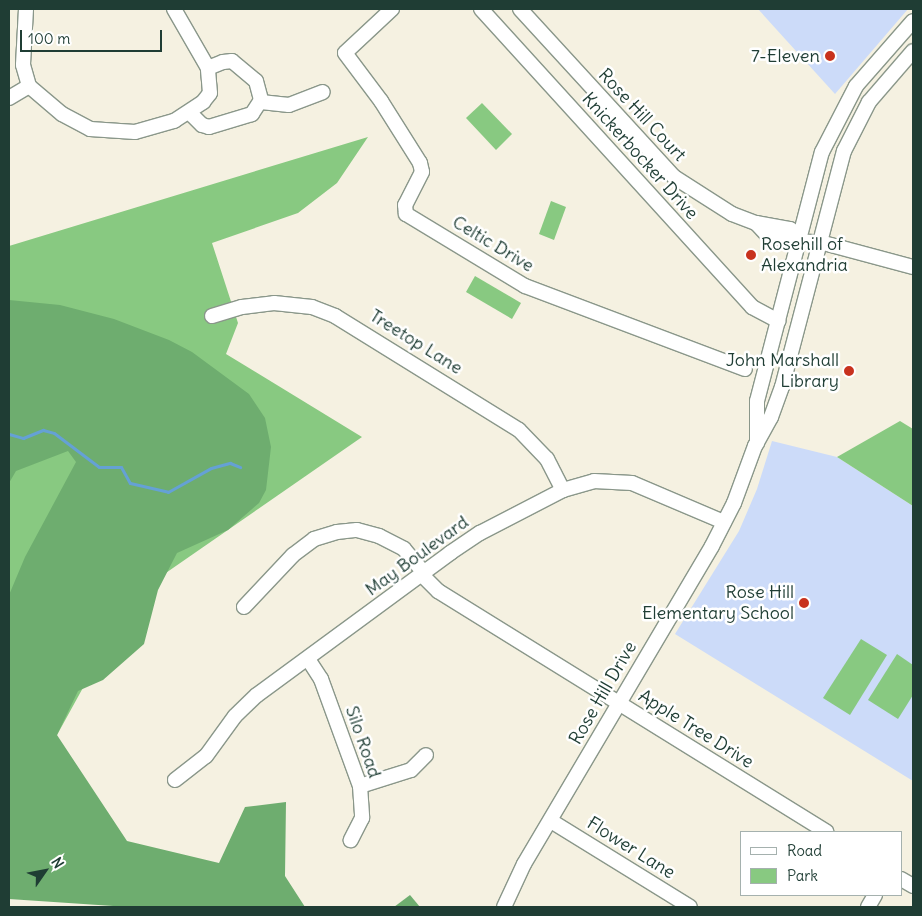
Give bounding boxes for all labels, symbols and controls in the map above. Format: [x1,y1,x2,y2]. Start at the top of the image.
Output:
scale bar [22,20,165,52]
text: 100 m [28,29,70,48]
place label: 7-Eleven [751,45,820,67]
marker: 7-Eleven [824,50,836,62]
street label: Rose Hill Court [594,64,690,166]
street label: Knickerbocker Drive [577,88,703,224]
street label: Celtic Drive [448,211,538,277]
place label: Rosehill of Alexandria [761,234,848,276]
marker: Rosehill of Alexandria [745,249,757,261]
street label: Treetop Lane [366,305,466,379]
place label: John Marshall Library [726,350,839,392]
marker: John Marshall Library [843,365,855,377]
street label: May Boulevard [361,511,473,601]
place label: Rose Hill Elementary School [642,582,794,624]
marker: Rose Hill Elementary School [798,597,810,609]
street label: Rose Hill Drive [565,638,641,748]
street label: Apple Tree Drive [635,685,757,773]
street label: Silo Road [341,703,385,781]
street label: Flower Lane [583,812,679,884]
legend [740,831,902,896]
text: Road [787,841,822,860]
north arrow [20,846,70,896]
text: N [47,854,68,872]
text: Park [787,866,818,885]

